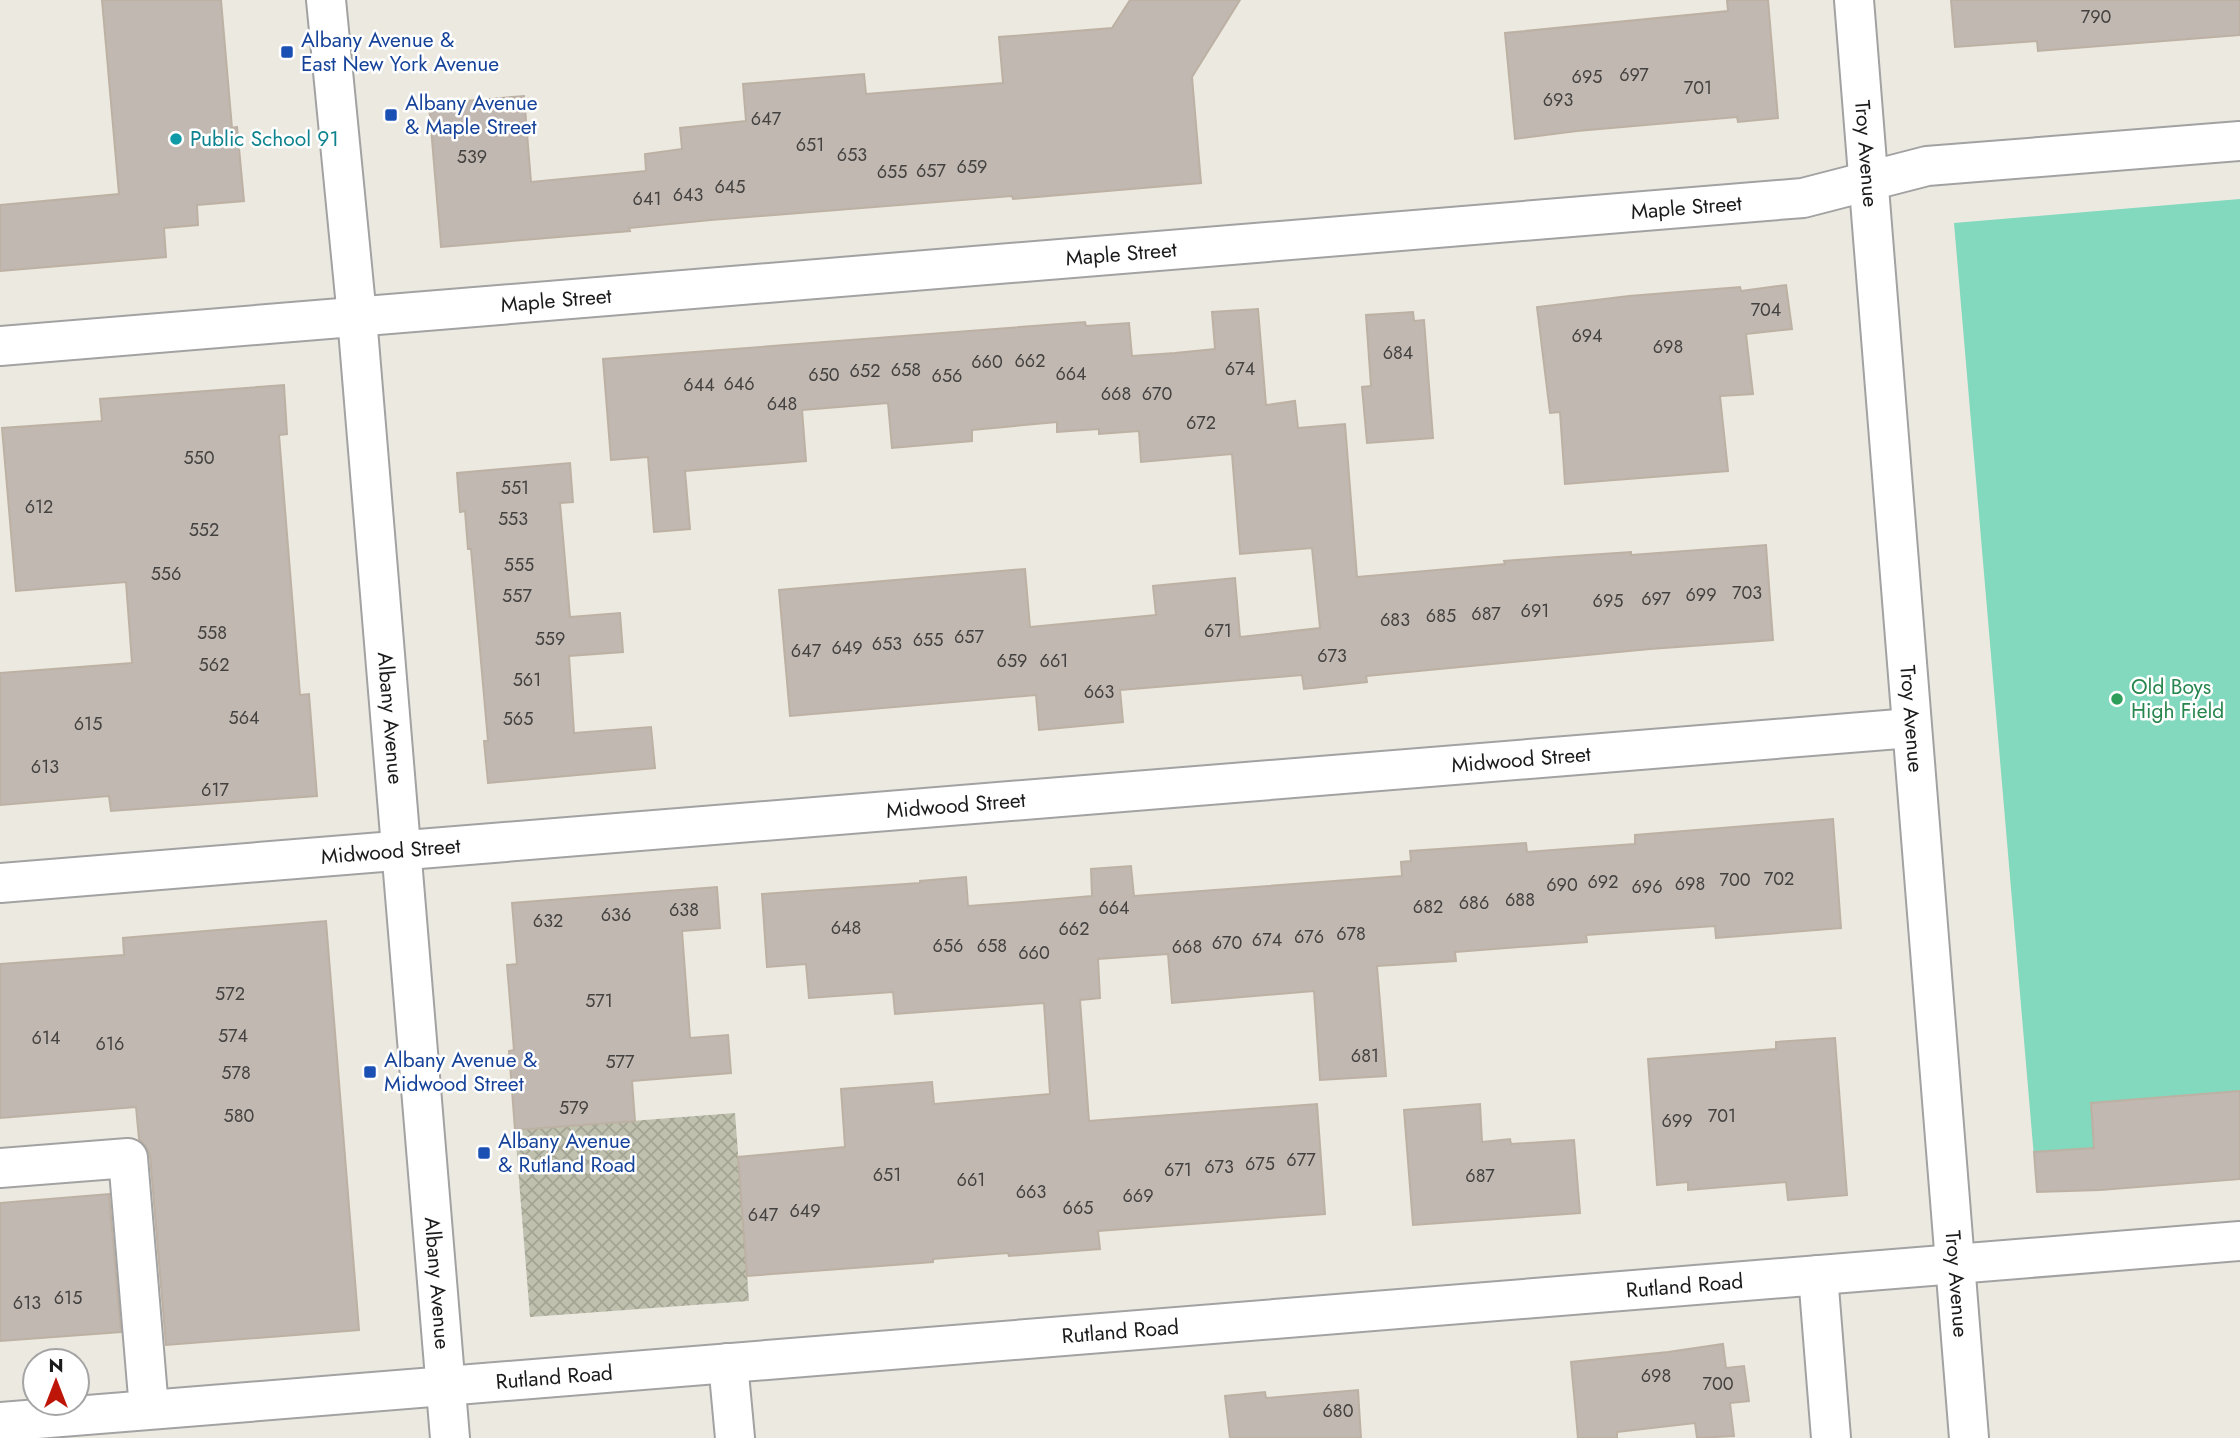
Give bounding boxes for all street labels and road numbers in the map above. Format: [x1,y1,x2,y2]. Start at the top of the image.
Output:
street label: Troy Avenue [1847,99,1886,208]
street label: Maple Street [1630,188,1743,227]
street label: Maple Street [1065,234,1178,273]
street label: Maple Street [499,281,613,320]
street label: Albany Avenue [370,651,411,786]
street label: Troy Avenue [1892,664,1931,773]
street label: Midwood Street [1450,739,1592,780]
street label: Midwood Street [885,785,1027,826]
street label: Midwood Street [320,831,462,872]
street label: Albany Avenue [417,1216,458,1351]
street label: Troy Avenue [1937,1229,1976,1339]
street label: Rutland Road [1625,1266,1744,1306]
street label: Rutland Road [1061,1312,1180,1351]
street label: Rutland Road [494,1358,614,1397]

